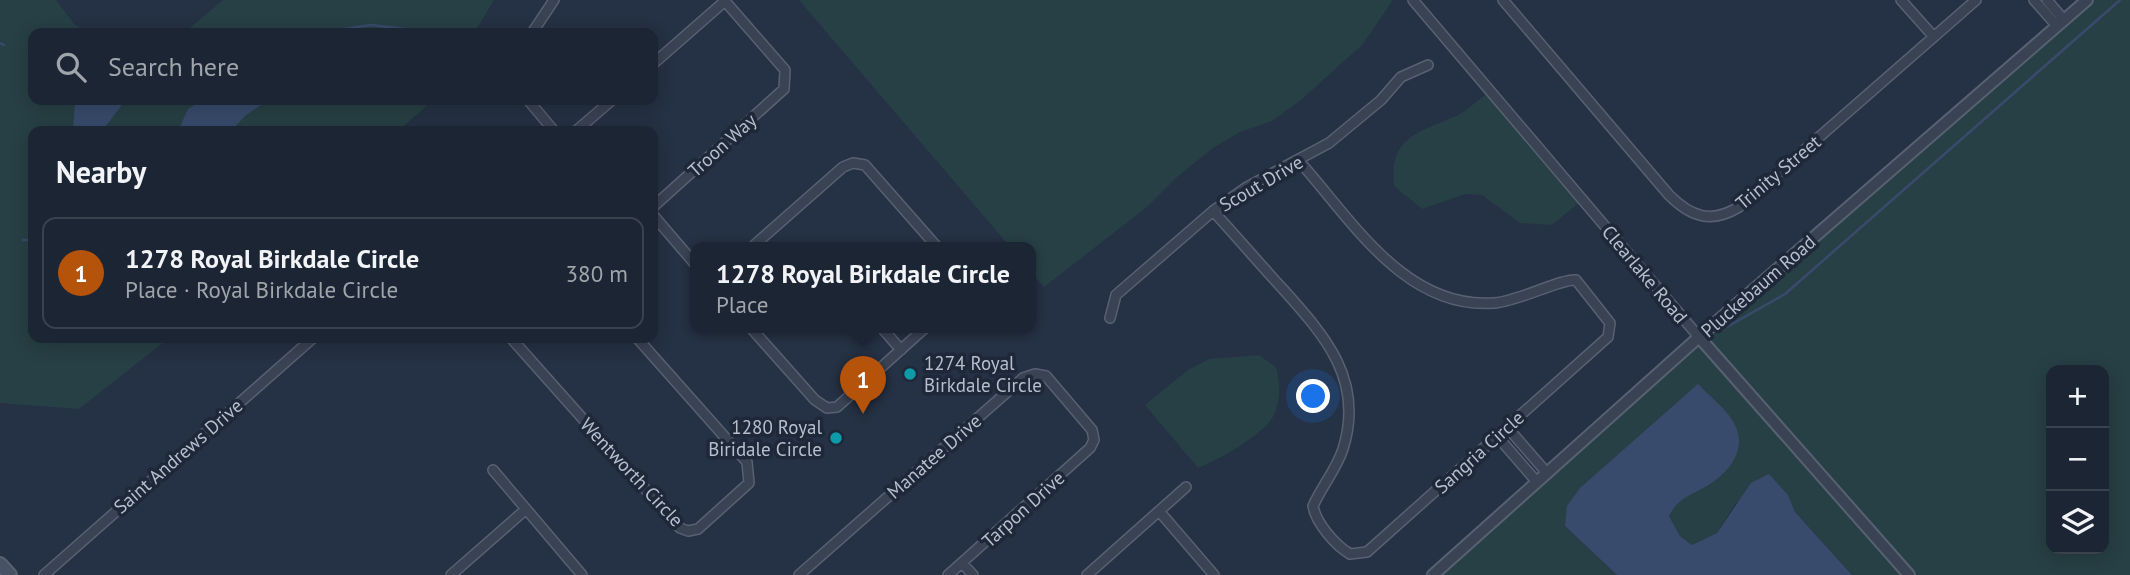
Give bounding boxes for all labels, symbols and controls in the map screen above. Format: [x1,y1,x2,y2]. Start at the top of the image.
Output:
search box [28,28,658,105]
icon: search [52,48,90,86]
text: Search here [108,50,239,83]
street label: Troon Way [683,108,761,182]
street label: Trinity Street [1731,129,1826,215]
street label: Scout Drive [1215,149,1307,217]
text: Nearby [56,152,146,191]
street label: Clearlake Road [1597,220,1693,328]
street label: Pluckebaum Road [1696,230,1820,342]
text: 1278 Royal Birkdale Circle [125,242,419,275]
popup [690,242,1036,333]
text: 1278 Royal Birkdale Circle [716,257,1010,290]
text: 1 [74,259,88,288]
text: 380 m [566,259,628,288]
text: Place · Royal Birkdale Circle [125,275,398,304]
text: Place [716,290,768,319]
place label: 1274 Royal Birkdale Circle [924,351,1042,397]
pin: 1 [840,356,886,414]
map controls [2046,365,2109,554]
button: + [2046,365,2109,428]
marker: 1274 Royal Birkdale Circle [902,366,918,382]
your location [1296,379,1330,413]
street label: Saint Andrews Drive [109,393,247,519]
street label: Sangria Circle [1429,405,1529,499]
street label: Manatee Drive [882,408,986,504]
street label: Wentworth Circle [575,412,689,532]
place label: 1280 Royal Biridale Circle [708,415,822,461]
button: − [2046,428,2109,491]
marker: 1280 Royal Biridale Circle [828,430,844,446]
street label: Tarpon Drive [977,466,1069,552]
button: layers [2046,491,2109,554]

